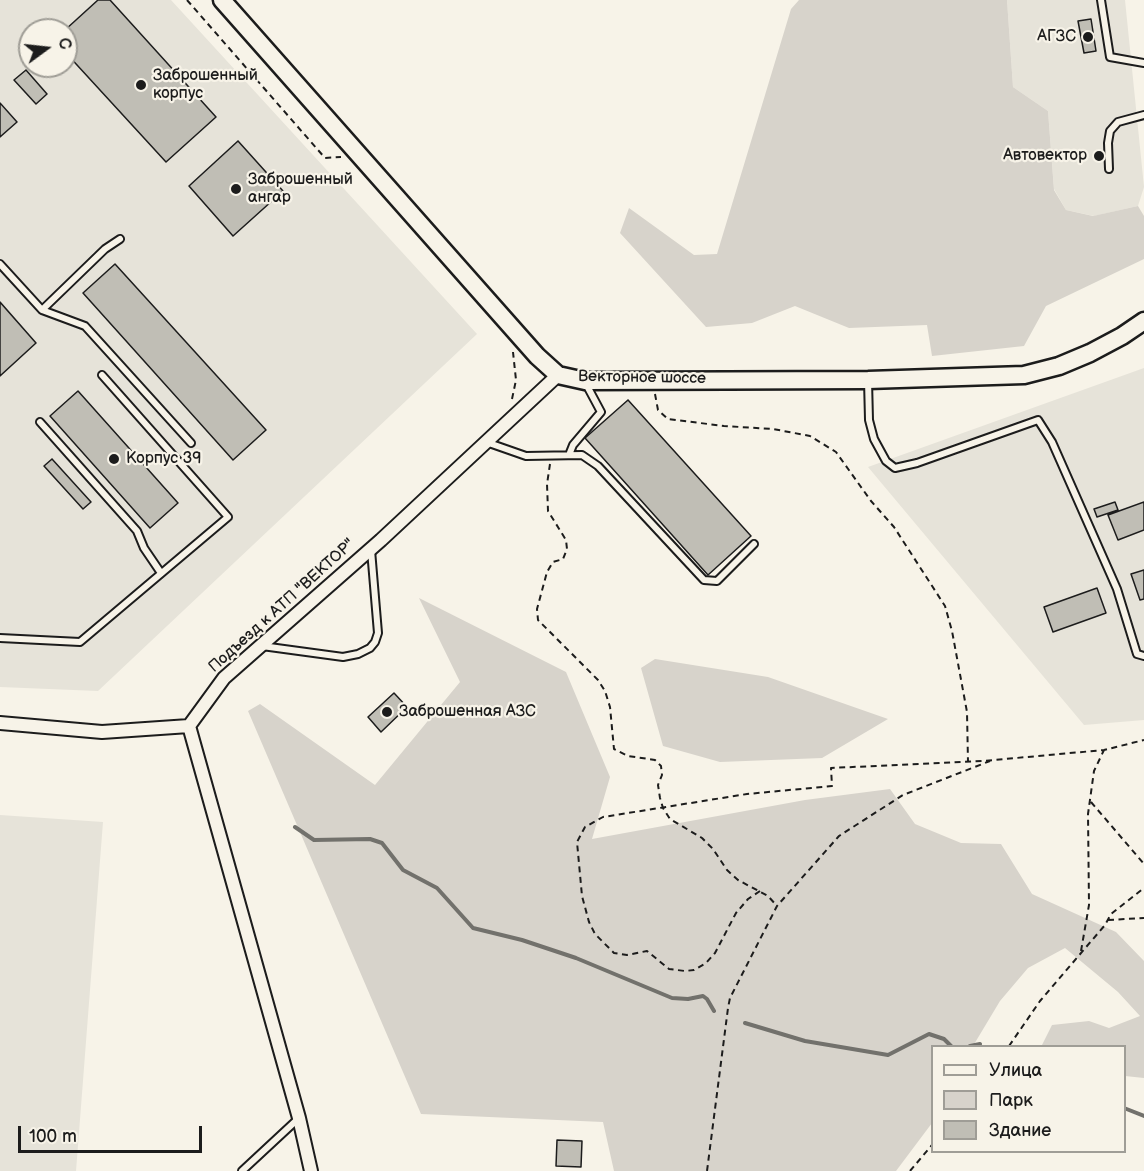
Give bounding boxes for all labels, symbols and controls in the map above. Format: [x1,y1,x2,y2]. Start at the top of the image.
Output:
north arrow [18,18,78,78]
place label: АГЗС [1037,27,1076,47]
marker: АГЗС [1081,30,1095,44]
text: С [53,36,75,52]
place label: Заброшенный корпус [153,66,258,104]
marker: Заброшенный корпус [134,78,148,92]
place label: Автовектор [1003,146,1087,166]
marker: Автовектор [1092,149,1106,163]
place label: Заброшенный ангар [248,170,353,208]
marker: Заброшенный ангар [229,182,243,196]
street label: Векторное шоссе [578,367,706,389]
place label: Корпус 39 [126,449,202,469]
marker: Корпус 39 [107,452,121,466]
street label: Подъезд к АТП "ВЕКТОР" [205,535,359,677]
place label: Заброшенная АЗС [399,702,536,722]
marker: Заброшенная АЗС [380,705,394,719]
legend [931,1045,1126,1153]
text: Улица [989,1060,1042,1081]
text: Парк [989,1090,1033,1111]
scale bar [21,1114,206,1152]
text: Здание [989,1120,1051,1141]
text: 100 m [29,1126,77,1147]

